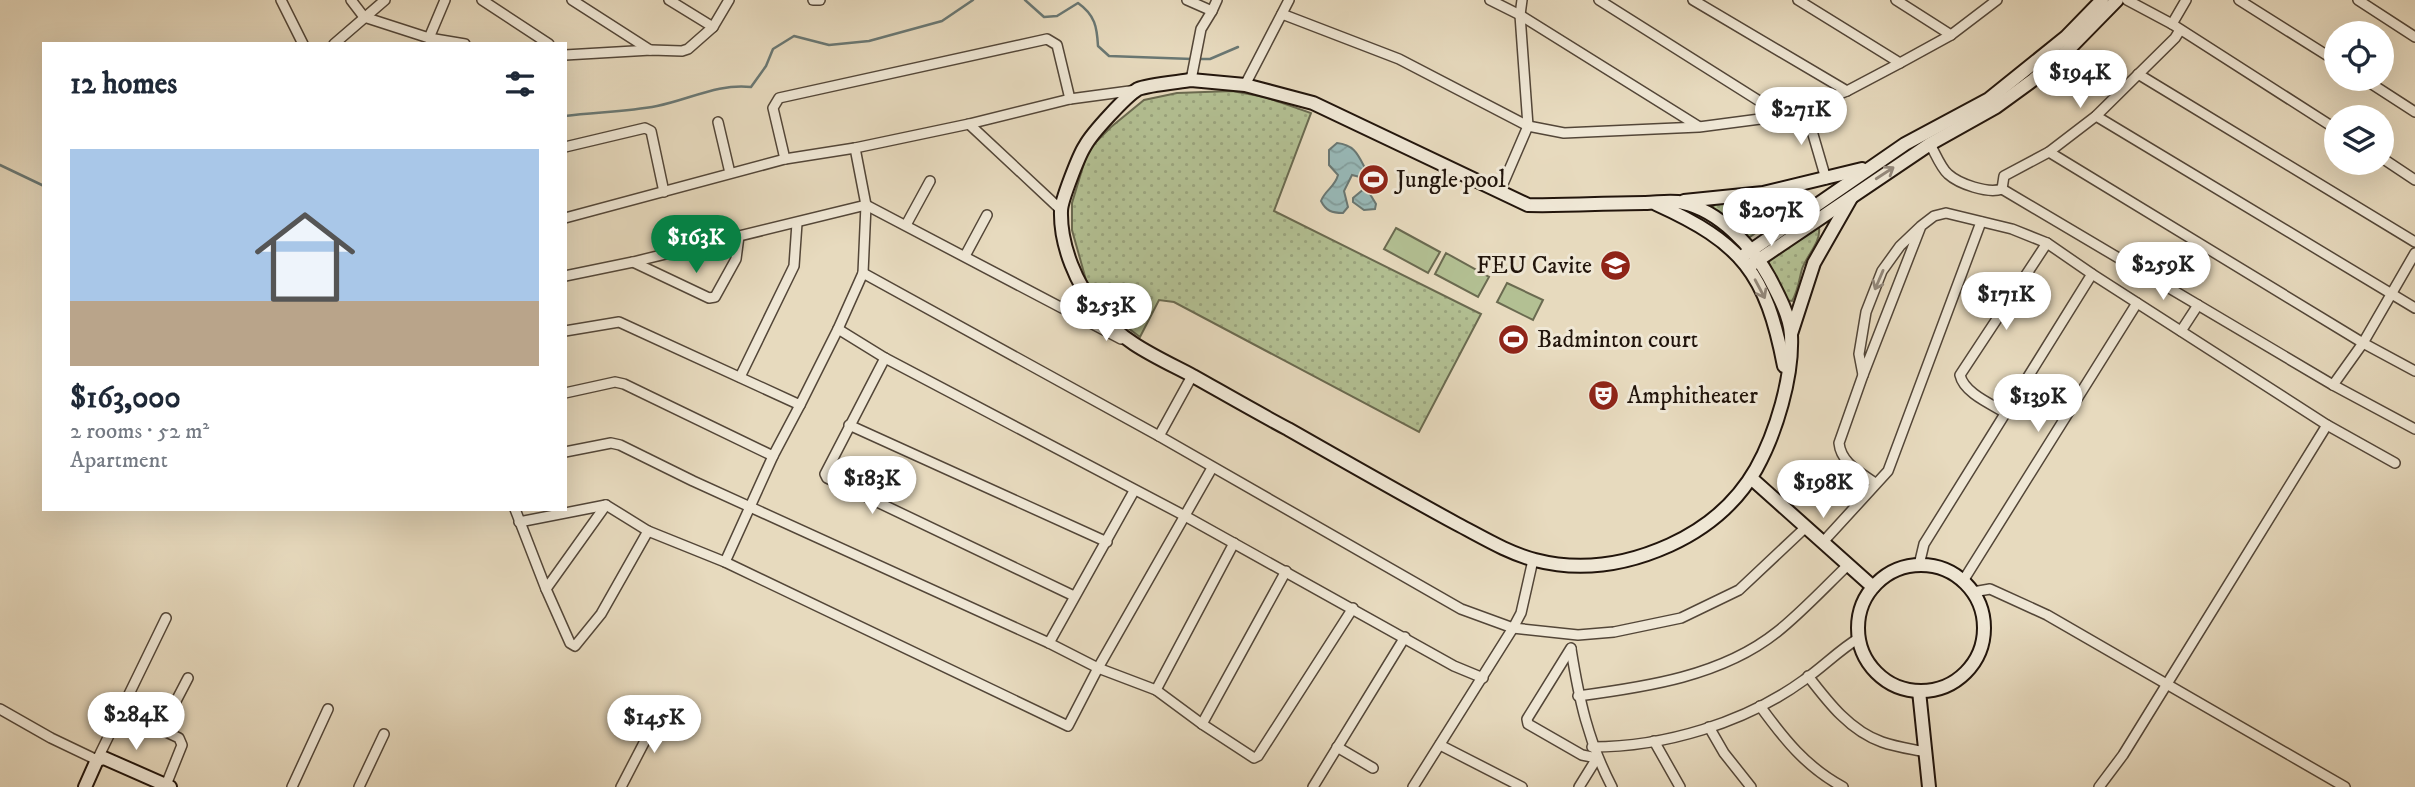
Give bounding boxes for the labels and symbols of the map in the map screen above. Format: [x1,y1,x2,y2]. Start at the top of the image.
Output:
pin: $194K [2031,50,2129,110]
pin: $271K [1752,88,1850,147]
sports icon: Jungle pool [1356,162,1390,196]
place label: Jungle pool [1394,165,1506,195]
one-way arrow [1875,166,1894,181]
pin: $207K [1722,188,1820,248]
pin: $163K [647,216,745,275]
pin: $259K [2114,243,2212,302]
school or university icon: FEU Cavite [1598,248,1632,282]
place label: FEU Cavite [1476,251,1592,281]
one-way arrow [1872,268,1885,290]
pin: $171K [1957,272,2055,332]
one-way arrow [1753,278,1767,298]
pin: $253K [1057,284,1155,343]
sports icon: Badminton court [1497,322,1531,356]
place label: Badminton court [1537,325,1699,355]
pin: $139K [1989,374,2087,434]
theatre icon: Amphitheater [1587,378,1621,412]
place label: Amphitheater [1627,381,1758,411]
pin: $183K [823,456,921,516]
pin: $198K [1774,461,1872,520]
pin: $284K [87,692,185,752]
pin: $145K [605,696,703,755]

